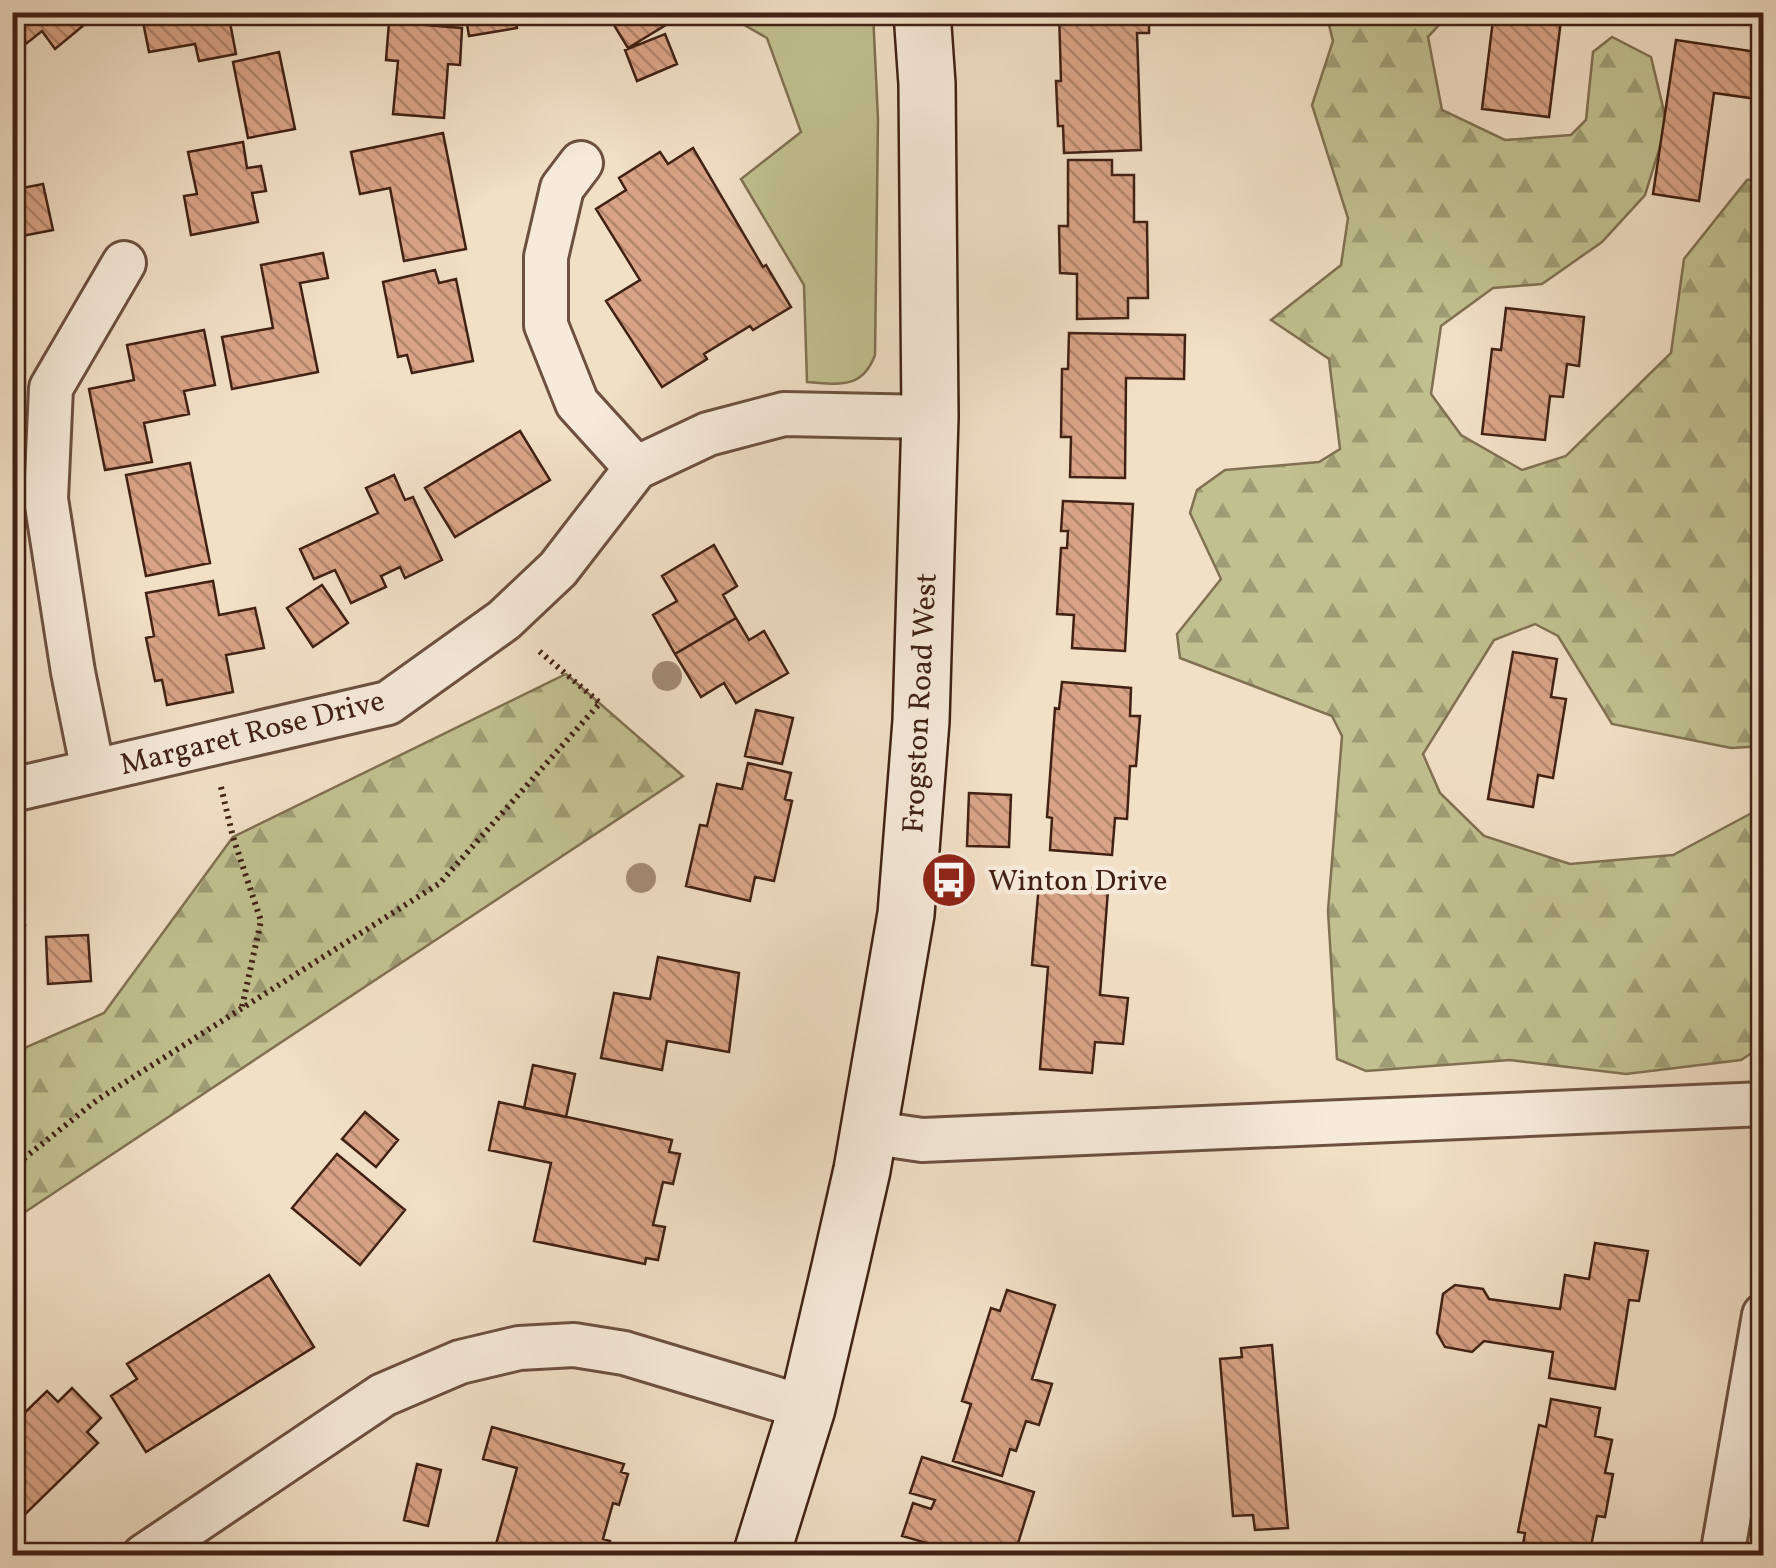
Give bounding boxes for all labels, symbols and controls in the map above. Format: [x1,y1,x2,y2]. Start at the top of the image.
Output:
street label: Frogston Road West [893,572,949,834]
street label: Margaret Rose Drive [116,681,389,787]
bus stop icon: Winton Drive [919,850,979,910]
place label: Winton Drive [988,861,1168,903]

